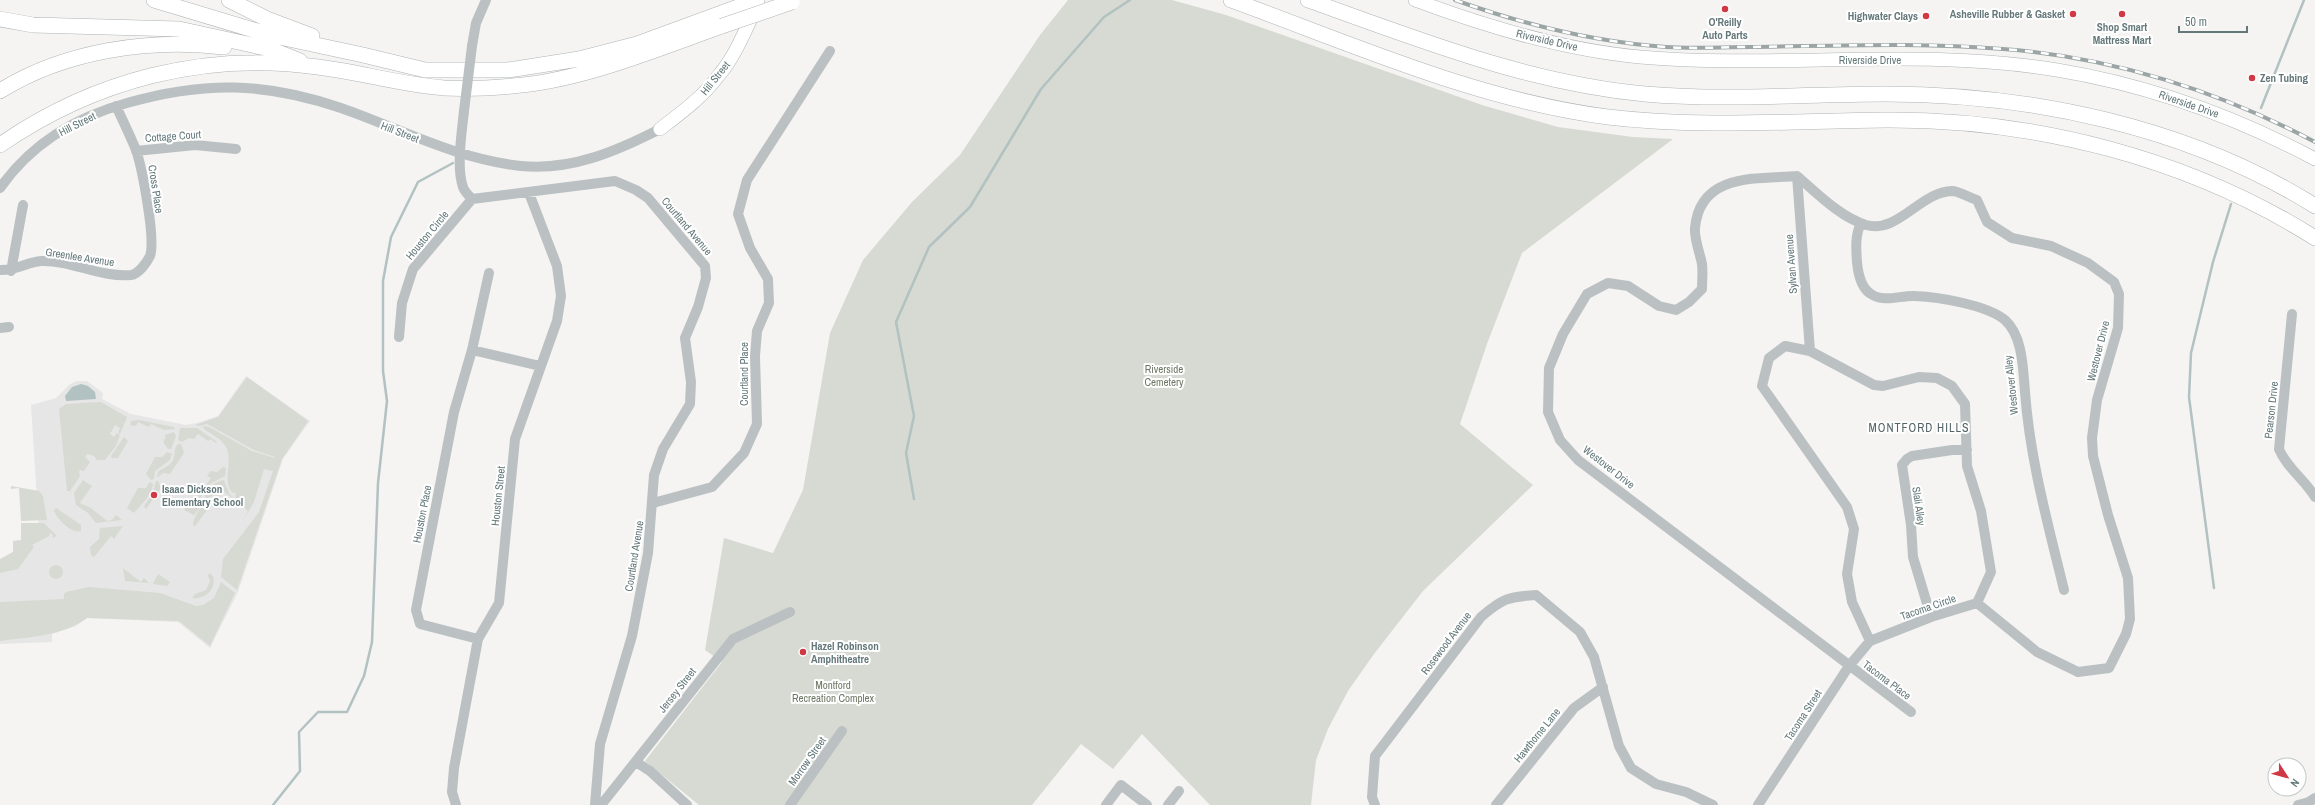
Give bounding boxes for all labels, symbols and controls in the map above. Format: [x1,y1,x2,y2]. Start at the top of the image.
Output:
marker: O'Reilly Auto Parts [1720,4,1730,14]
place label: Asheville Rubber & Gasket [1950,7,2065,21]
scale bar [2179,8,2247,34]
place label: Highwater Clays [1848,9,1918,23]
marker: Asheville Rubber & Gasket [2068,9,2078,19]
marker: Shop Smart Mattress Mart [2117,9,2127,19]
marker: Highwater Clays [1921,11,1931,21]
text: 50 m [2185,14,2207,30]
place label: O'Reilly Auto Parts [1702,15,1748,42]
place label: Shop Smart Mattress Mart [2093,20,2151,47]
street label: Riverside Drive [1515,26,1579,54]
street label: Riverside Drive [1839,53,1901,67]
street label: Hill Street [697,58,733,98]
place label: Zen Tubing [2260,71,2308,85]
marker: Zen Tubing [2247,73,2257,83]
street label: Riverside Drive [2157,87,2221,121]
street label: Hill Street [56,109,98,139]
street label: Hill Street [379,118,421,146]
street label: Cottage Court [145,127,202,145]
street label: Cross Place [145,164,167,214]
street label: Courtland Avenue [659,194,715,258]
street label: Houston Circle [402,208,452,262]
street label: Sylvan Avenue [1782,234,1800,294]
street label: Greenlee Avenue [45,245,115,269]
street label: Westover Drive [2084,319,2112,383]
street label: Courtland Place [737,342,751,406]
street label: Westover Alley [2001,354,2021,415]
park label: Riverside Cemetery [1144,362,1184,389]
street label: Pearson Drive [2261,381,2281,439]
district label: MONTFORD HILLS [1869,420,1969,436]
street label: Westover Drive [1580,442,1638,492]
street label: Houston Street [488,465,508,527]
place label: Isaac Dickson Elementary School [162,482,243,509]
street label: Houston Place [410,484,434,544]
street label: Slali Alley [1909,486,1929,527]
marker: Isaac Dickson Elementary School [149,490,159,500]
street label: Courtland Avenue [621,520,647,592]
street label: Tacoma Circle [1898,591,1958,623]
street label: Rosewood Avenue [1418,609,1474,677]
place label: Hazel Robinson Amphitheatre [811,639,879,666]
marker: Hazel Robinson Amphitheatre [798,647,808,657]
street label: Tacoma Place [1860,657,1914,703]
street label: Jersey Street [655,664,699,715]
park label: Montford Recreation Complex [792,678,875,705]
street label: Tacoma Street [1781,686,1825,743]
street label: Hawthorne Lane [1511,705,1563,765]
street label: Morrow Street [785,733,829,788]
north arrow [2267,757,2307,797]
text: N [2288,776,2303,790]

